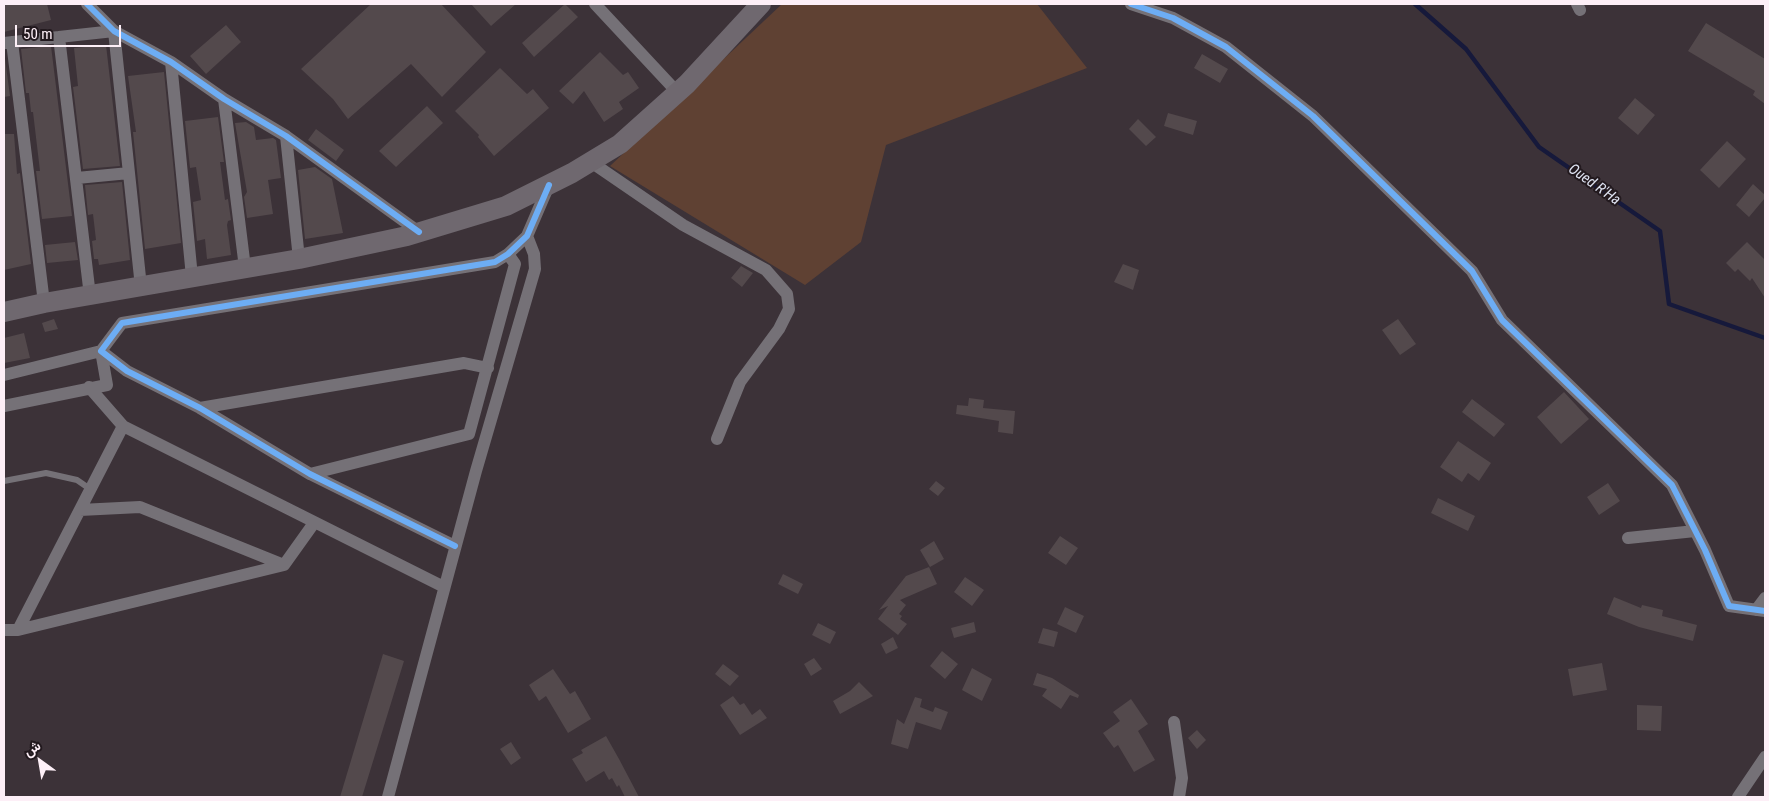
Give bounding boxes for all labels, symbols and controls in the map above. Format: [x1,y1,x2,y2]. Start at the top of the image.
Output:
scale bar [18,15,124,47]
text: 50 m [23,25,53,43]
water label: Oued R'Ha [1564,161,1624,209]
north arrow [15,736,65,786]
text: ش [21,737,43,760]

